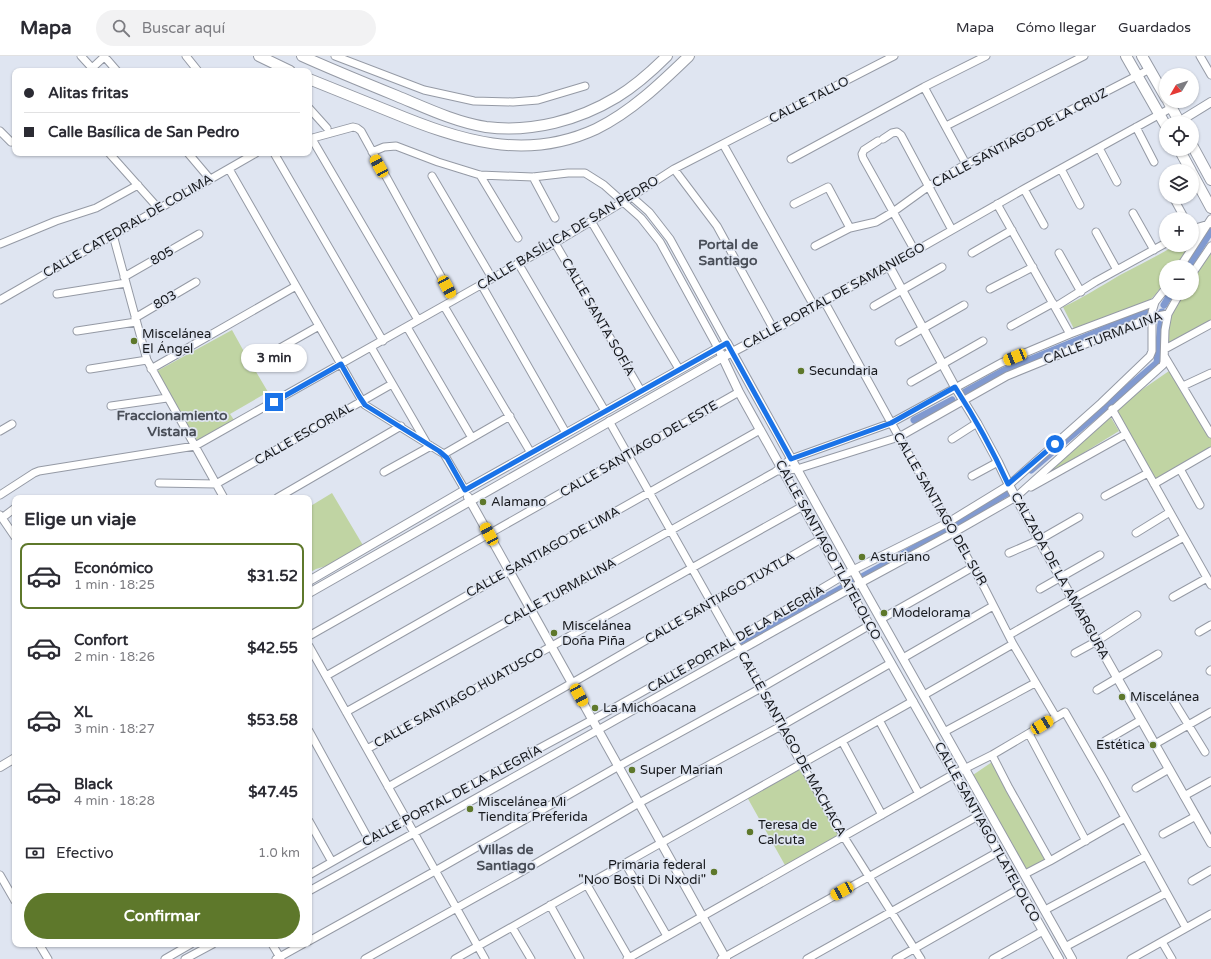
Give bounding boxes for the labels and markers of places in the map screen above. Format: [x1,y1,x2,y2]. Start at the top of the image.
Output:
place label: Miscelánea El Ángel [142,326,211,357]
marker: Miscelánea El Ángel [129,336,139,346]
place label: Secundaria [809,363,878,379]
marker: Secundaria [796,366,806,376]
place label: Alamano [491,494,546,510]
marker: Alamano [478,497,488,507]
place label: Asturiano [870,549,930,565]
marker: Asturiano [857,552,867,562]
place label: Modelorama [892,605,971,621]
marker: Modelorama [879,608,889,618]
place label: Miscelánea Doña Piña [562,618,631,649]
marker: Miscelánea Doña Piña [549,628,559,638]
place label: Miscelánea [1130,689,1199,705]
marker: Miscelánea [1117,692,1127,702]
place label: La Michoacana [603,700,696,716]
marker: La Michoacana [590,703,600,713]
place label: Estética [1096,737,1145,753]
marker: Estética [1148,740,1158,750]
place label: Super Marian [640,762,723,778]
marker: Super Marian [627,765,637,775]
place label: Miscelánea Mi Tiendita Preferida [478,794,588,825]
marker: Miscelánea Mi Tiendita Preferida [465,804,475,814]
place label: Teresa de Calcuta [758,817,817,848]
marker: Teresa de Calcuta [745,827,755,837]
place label: Primaria federal "Noo Bosti Di Nxodi" [578,857,706,888]
marker: Primaria federal "Noo Bosti Di Nxodi" [709,867,719,877]

